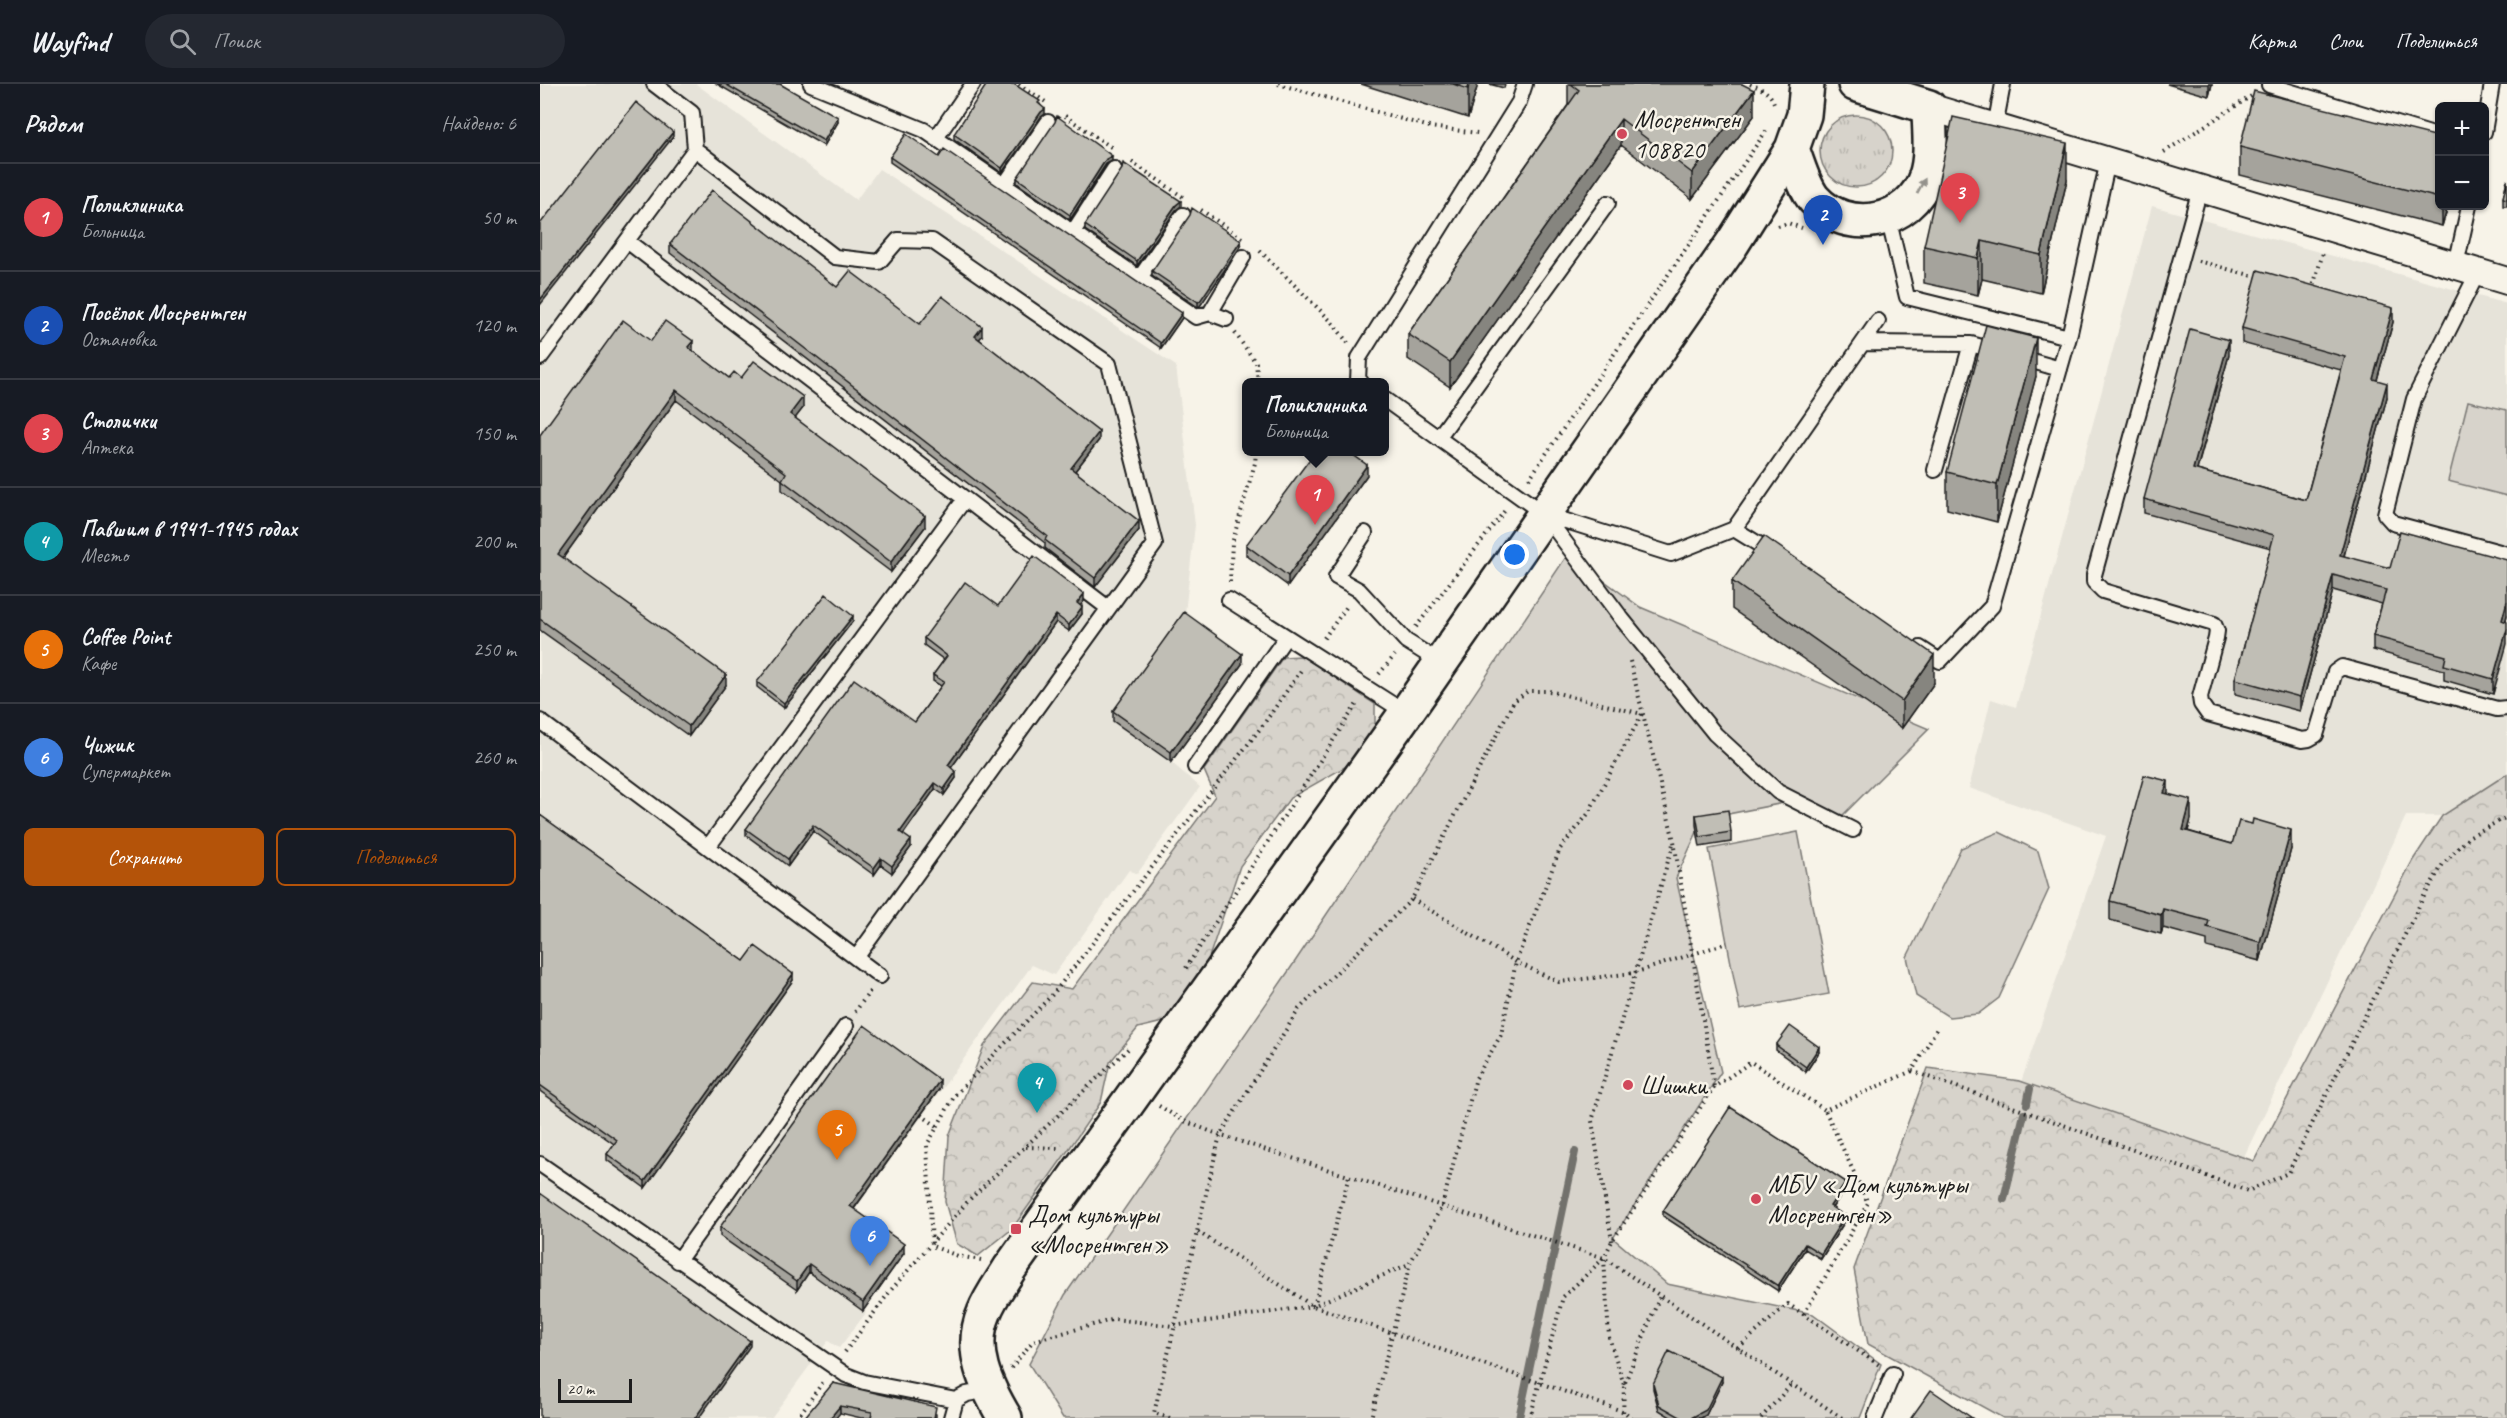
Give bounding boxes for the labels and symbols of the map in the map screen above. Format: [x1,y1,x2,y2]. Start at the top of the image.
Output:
place label: Мосрентген 108820 [1634,103,1742,166]
marker: Мосрентген 108820 [1615,127,1629,141]
pin: 3 [1940,174,1980,223]
one-way arrow [1916,177,1926,194]
pin: 2 [1804,196,1842,245]
pin: 1 [1296,476,1334,525]
your location [1500,540,1529,569]
pin: 4 [1018,1064,1056,1113]
place label: Шишки [1640,1069,1708,1102]
marker: Шишки [1621,1078,1635,1092]
pin: 5 [818,1110,856,1160]
place label: МБУ «Дом культуры Мосрентген» [1768,1168,1970,1231]
marker: МБУ «Дом культуры Мосрентген» [1749,1192,1763,1206]
place label: Дом культуры «Мосрентген» [1028,1198,1169,1261]
pin: 6 [850,1216,890,1266]
marker: Дом культуры «Мосрентген» [1009,1222,1023,1236]
scale bar [558,1376,632,1404]

